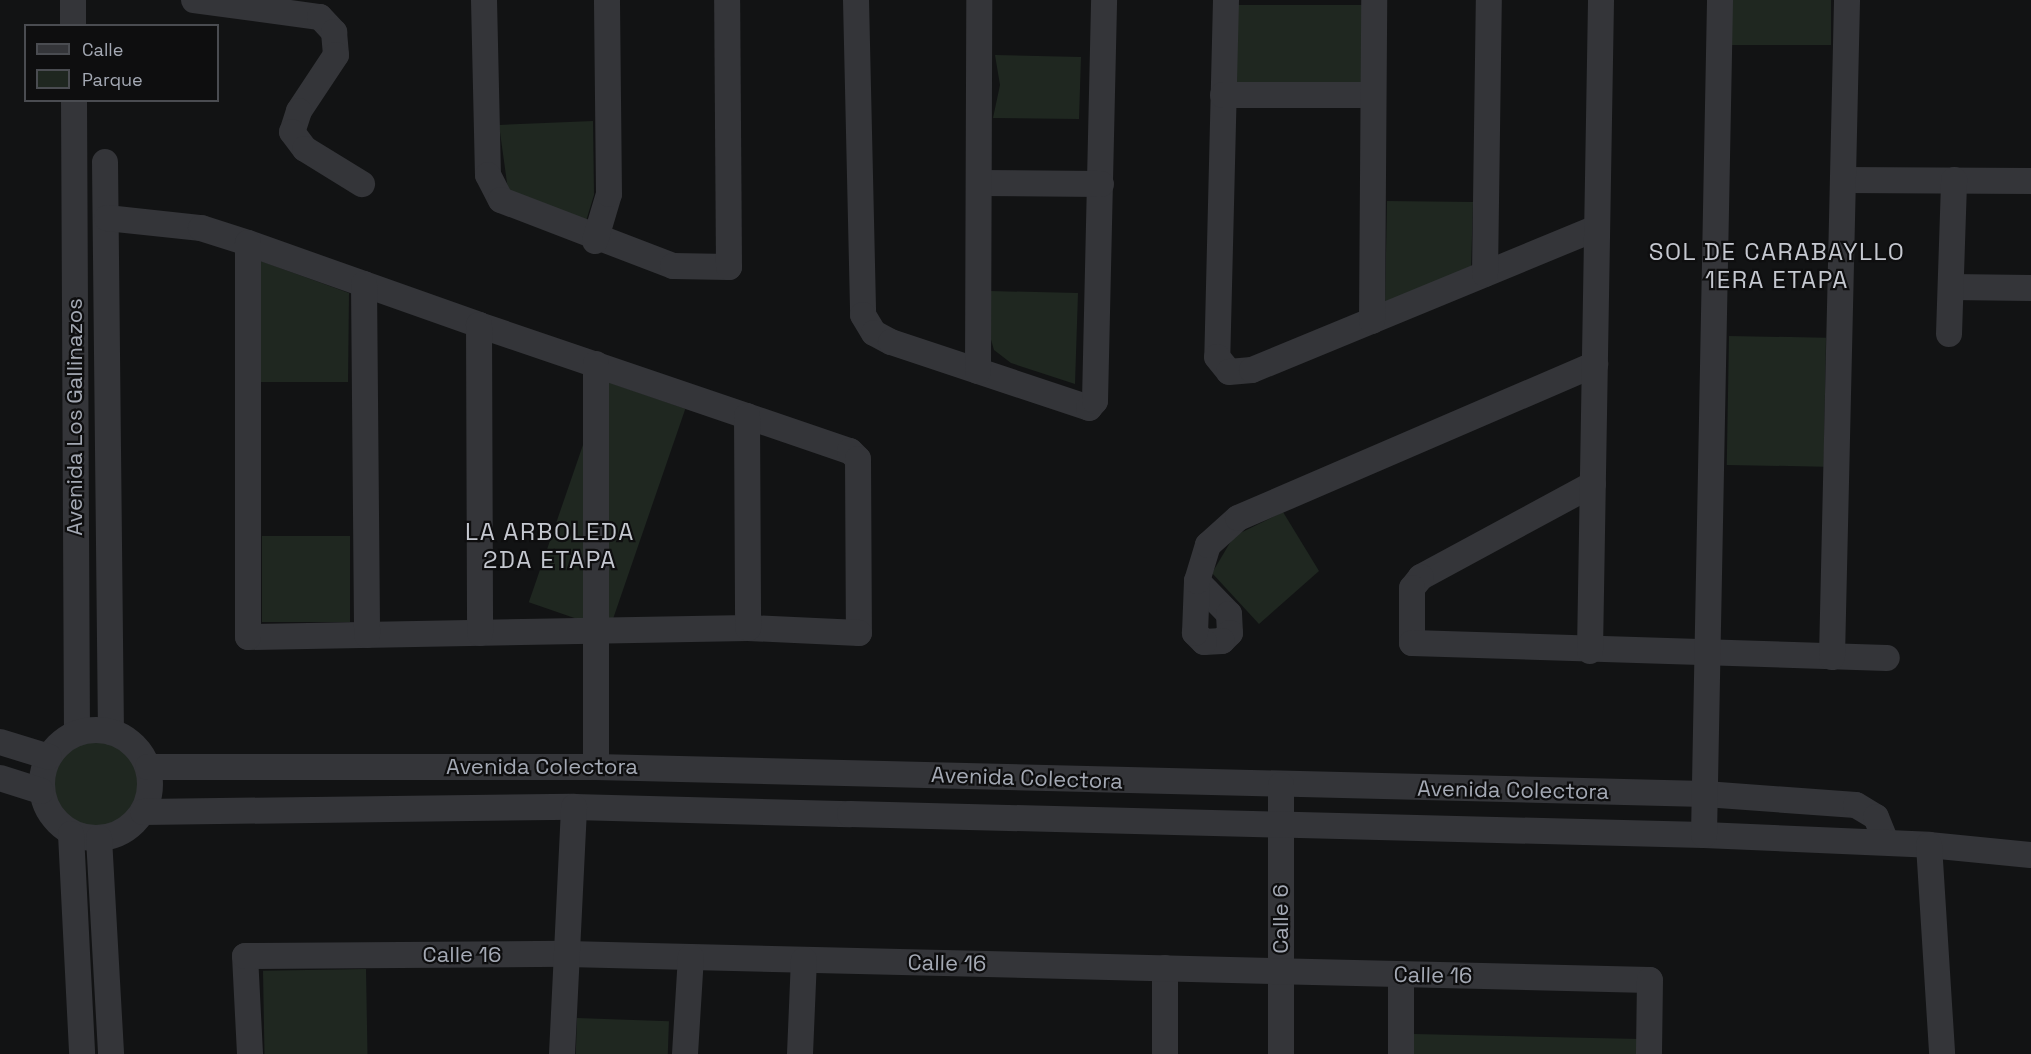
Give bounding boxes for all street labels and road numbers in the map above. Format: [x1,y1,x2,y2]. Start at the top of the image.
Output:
street label: Avenida Los Gallinazos [62,298,88,536]
street label: Avenida Colectora [446,754,638,780]
street label: Avenida Colectora [931,761,1123,795]
street label: Avenida Colectora [1417,775,1609,805]
street label: Calle 6 [1268,884,1294,954]
street label: Calle 16 [423,942,501,968]
street label: Calle 16 [907,949,987,977]
street label: Calle 16 [1393,961,1473,989]

